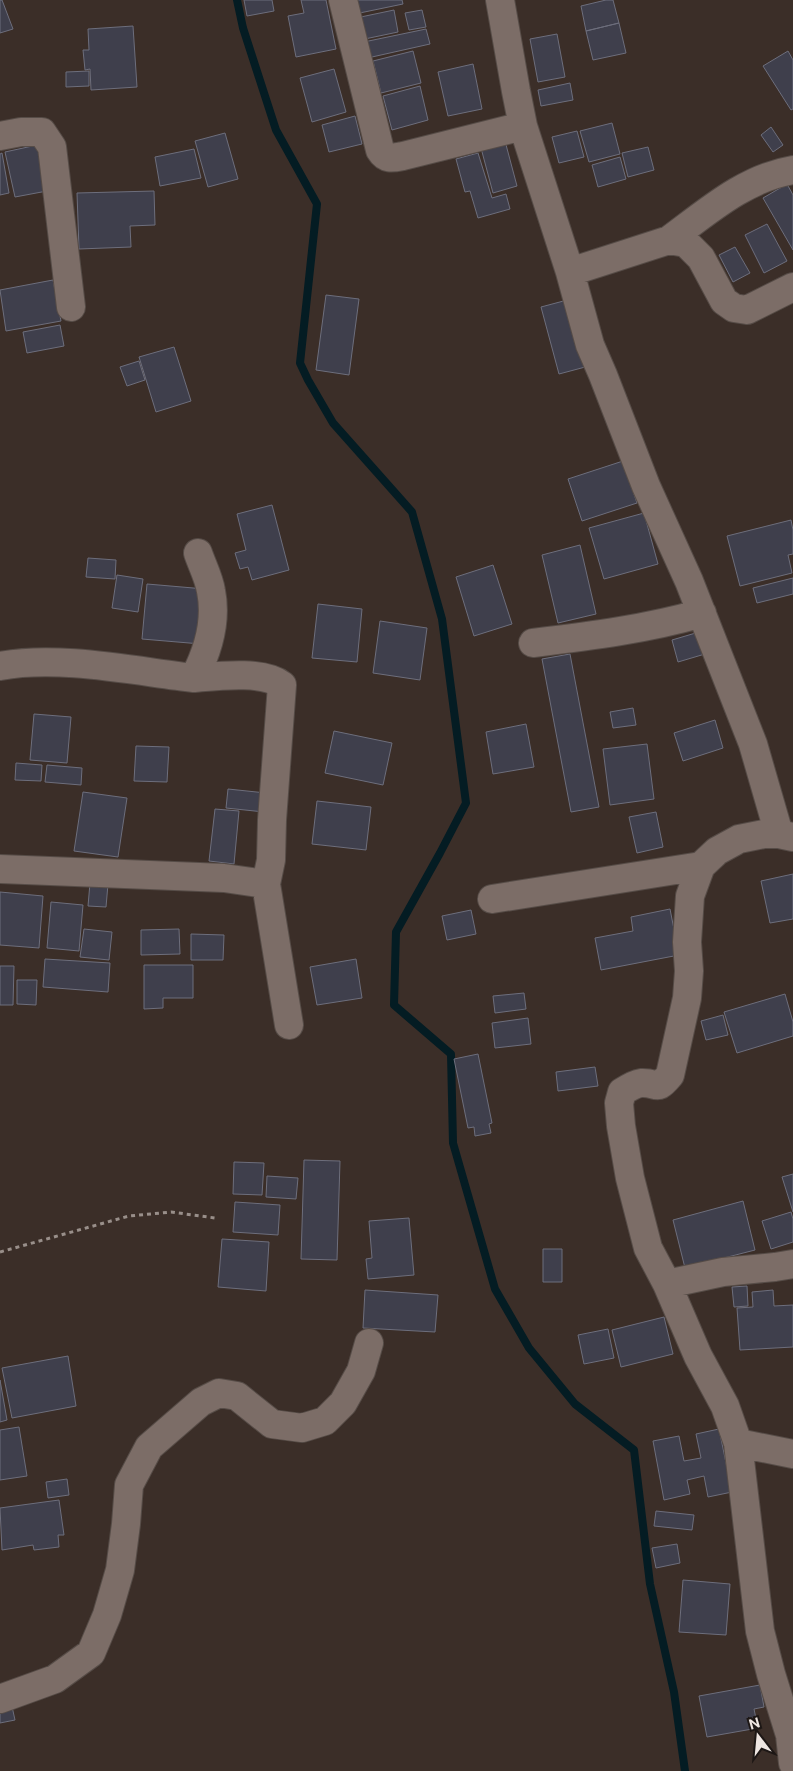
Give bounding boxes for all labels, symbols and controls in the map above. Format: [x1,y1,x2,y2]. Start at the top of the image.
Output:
north arrow [733,1711,783,1761]
text: N [747,1714,762,1733]

